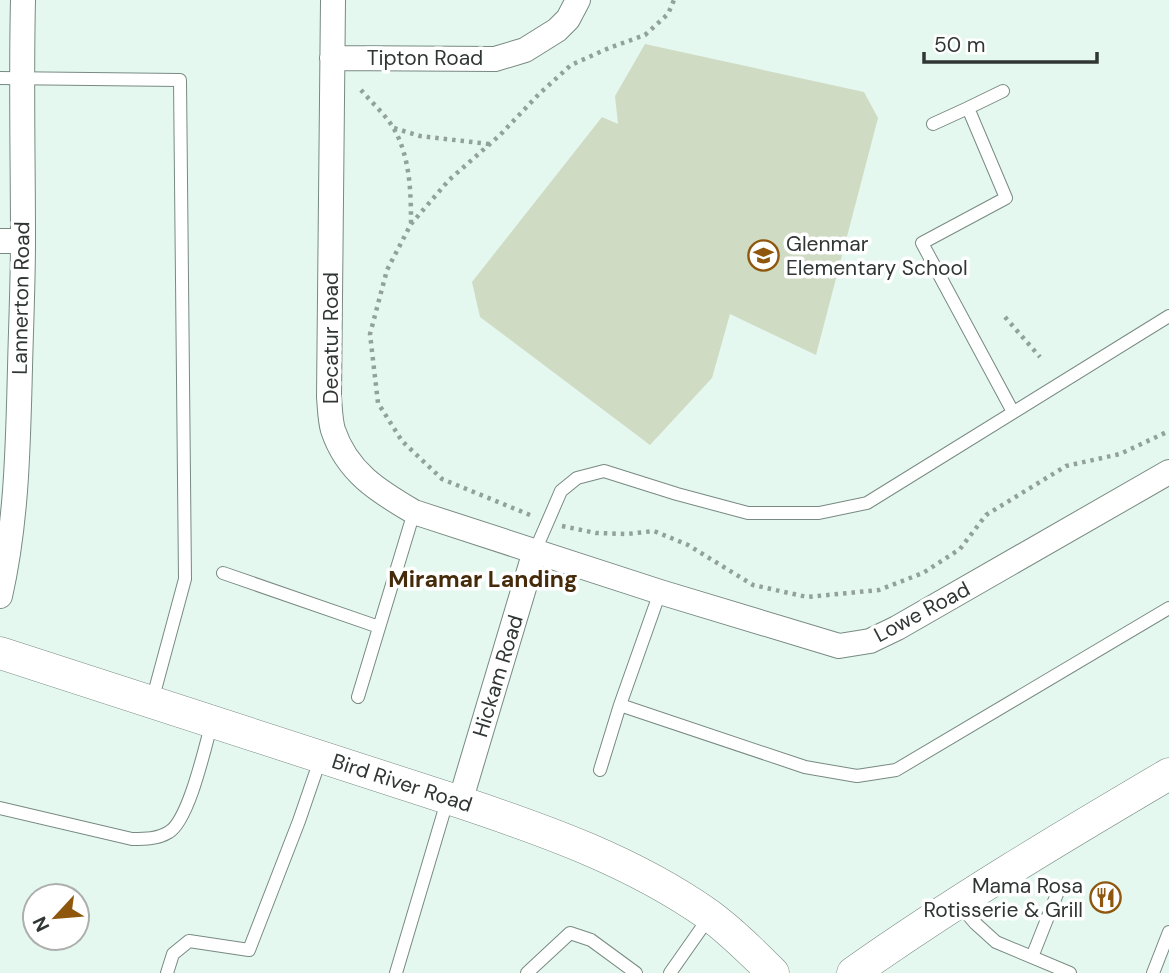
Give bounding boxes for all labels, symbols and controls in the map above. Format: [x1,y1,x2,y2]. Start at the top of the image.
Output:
scale bar [924,21,1097,65]
text: 50 m [934,31,985,59]
street label: Tipton Road [367,44,483,72]
street label: Lannerton Road [6,221,36,375]
place label: Glenmar Elementary School [786,230,968,282]
school or university icon: Glenmar Elementary School [746,239,780,273]
street label: Decatur Road [317,272,345,404]
district label: Miramar Landing [388,564,578,594]
street label: Lowe Road [869,575,975,649]
street label: Hickam Road [466,611,530,741]
street label: Bird River Road [328,747,476,819]
place label: Mama Rosa Rotisserie & Grill [923,872,1083,924]
restaurant icon: Mama Rosa Rotisserie & Grill [1089,881,1123,915]
north arrow [21,882,91,952]
text: N [27,913,55,936]

